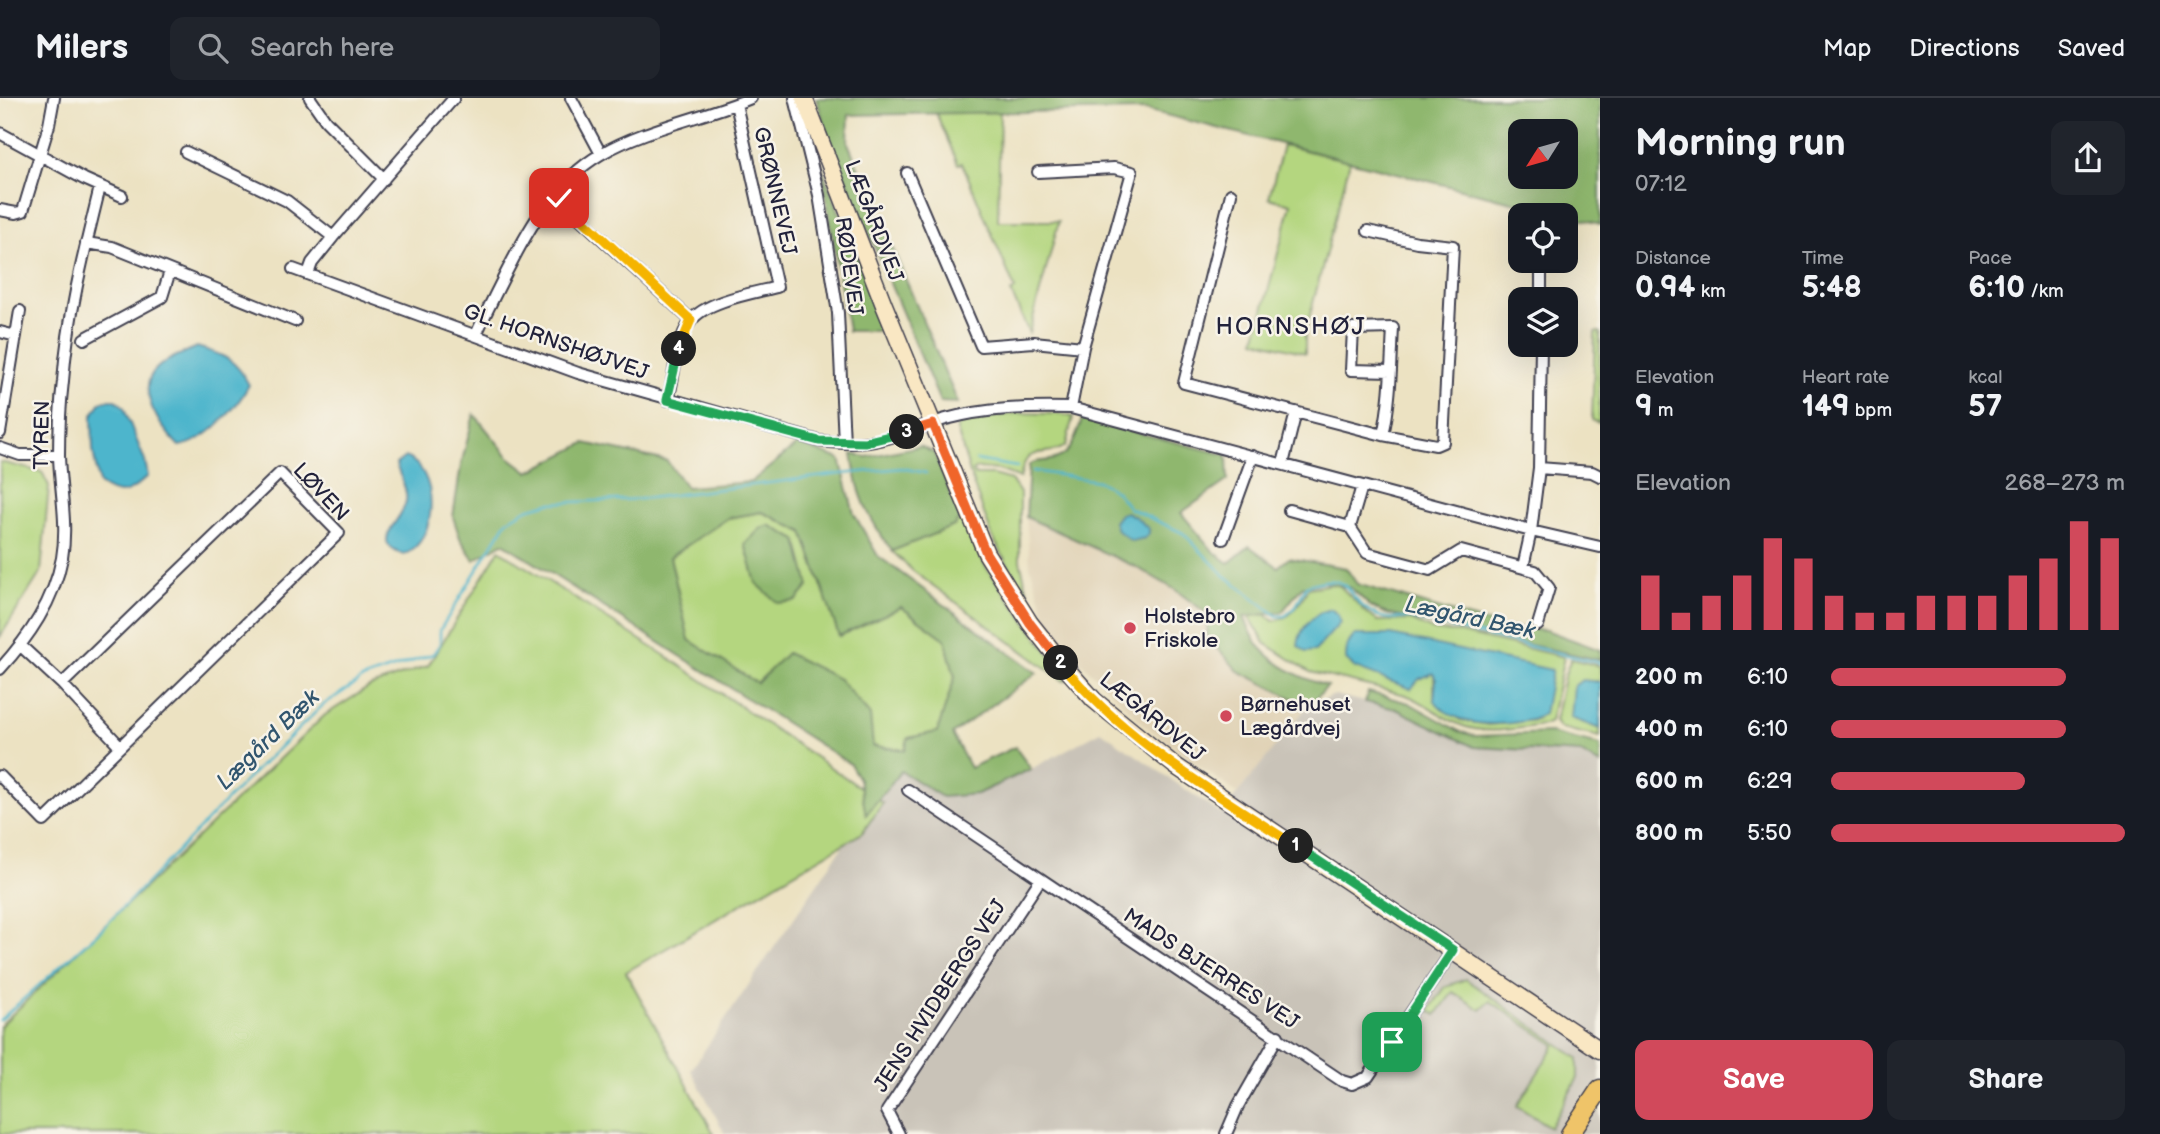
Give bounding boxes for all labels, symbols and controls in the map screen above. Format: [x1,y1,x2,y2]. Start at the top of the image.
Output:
search box [170,17,660,80]
text: Milers [35,28,128,68]
icon: search [194,29,232,67]
text: Search here [250,33,394,64]
text: Map [1823,34,1871,63]
text: Directions [1909,34,2020,63]
text: Saved [2058,34,2125,63]
north arrow [1508,119,1578,189]
map controls [1508,119,1578,357]
text: Morning run [1635,121,1846,166]
button: share [2051,121,2125,195]
street label: GRØNNEVEJ [748,124,802,258]
street label: LÆGÅRDVEJ [839,156,910,286]
pin [529,168,589,228]
text: 07:12 [1635,170,1687,198]
icon: check [540,179,578,217]
button: locate [1508,203,1578,273]
street label: RØDEVEJ [830,215,868,317]
text: Distance [1635,247,1711,270]
text: Time [1802,247,1844,270]
text: Pace [1968,247,2012,270]
text: 0.94 [1635,270,1696,306]
text: 5:48 [1802,270,1862,306]
text: 6:10 [1968,270,2025,306]
text: km [1696,280,1726,303]
text: /km [2025,280,2064,303]
button: layers [1508,287,1578,357]
street label: GL. HORNSHØJVEJ [460,299,652,386]
district label: HORNSHØJ [1216,312,1366,341]
pin: 4 [662,331,696,366]
text: 4 [673,337,684,360]
text: Elevation [1635,366,1714,389]
text: Heart rate [1802,366,1889,389]
text: kcal [1968,366,2002,389]
text: 9 [1635,389,1653,425]
text: 149 [1802,389,1850,425]
text: 57 [1968,389,2002,425]
text: m [1653,399,1673,422]
text: bpm [1850,399,1892,422]
street label: TYREN [29,400,55,470]
pin: 3 [890,414,925,450]
text: 3 [901,420,912,443]
street label: LØVEN [288,458,354,526]
text: Elevation [1635,469,1731,497]
text: 268–273 m [2005,469,2125,497]
water label: Lægård Bæk [1402,591,1538,646]
place label: Holstebro Friskole [1144,604,1236,653]
marker: Holstebro Friskole [1122,620,1138,636]
pin: 2 [1044,646,1078,680]
text: 2 [1055,651,1066,674]
text: 200 m [1635,663,1703,691]
text: 6:10 [1747,663,1788,691]
street label: LÆGÅRDVEJ [1094,666,1211,767]
water label: Lægård Bæk [211,683,326,796]
place label: Børnehuset Lægårdvej [1240,692,1351,741]
marker: Børnehuset Lægårdvej [1218,708,1234,724]
text: 400 m [1635,715,1703,743]
text: 6:10 [1747,715,1788,743]
text: 600 m [1635,767,1703,795]
text: 6:29 [1747,767,1793,795]
text: 800 m [1635,819,1703,847]
text: 5:50 [1747,819,1792,847]
pin: 1 [1278,828,1314,864]
text: 1 [1292,834,1300,857]
street label: JENS HVIDBERGS VEJ [868,895,1012,1097]
street label: MADS BJERRES VEJ [1119,903,1304,1035]
pin [1362,1012,1422,1072]
icon: arrive [1373,1023,1411,1061]
button: Save [1635,1040,1873,1120]
button: Share [1887,1040,2125,1120]

